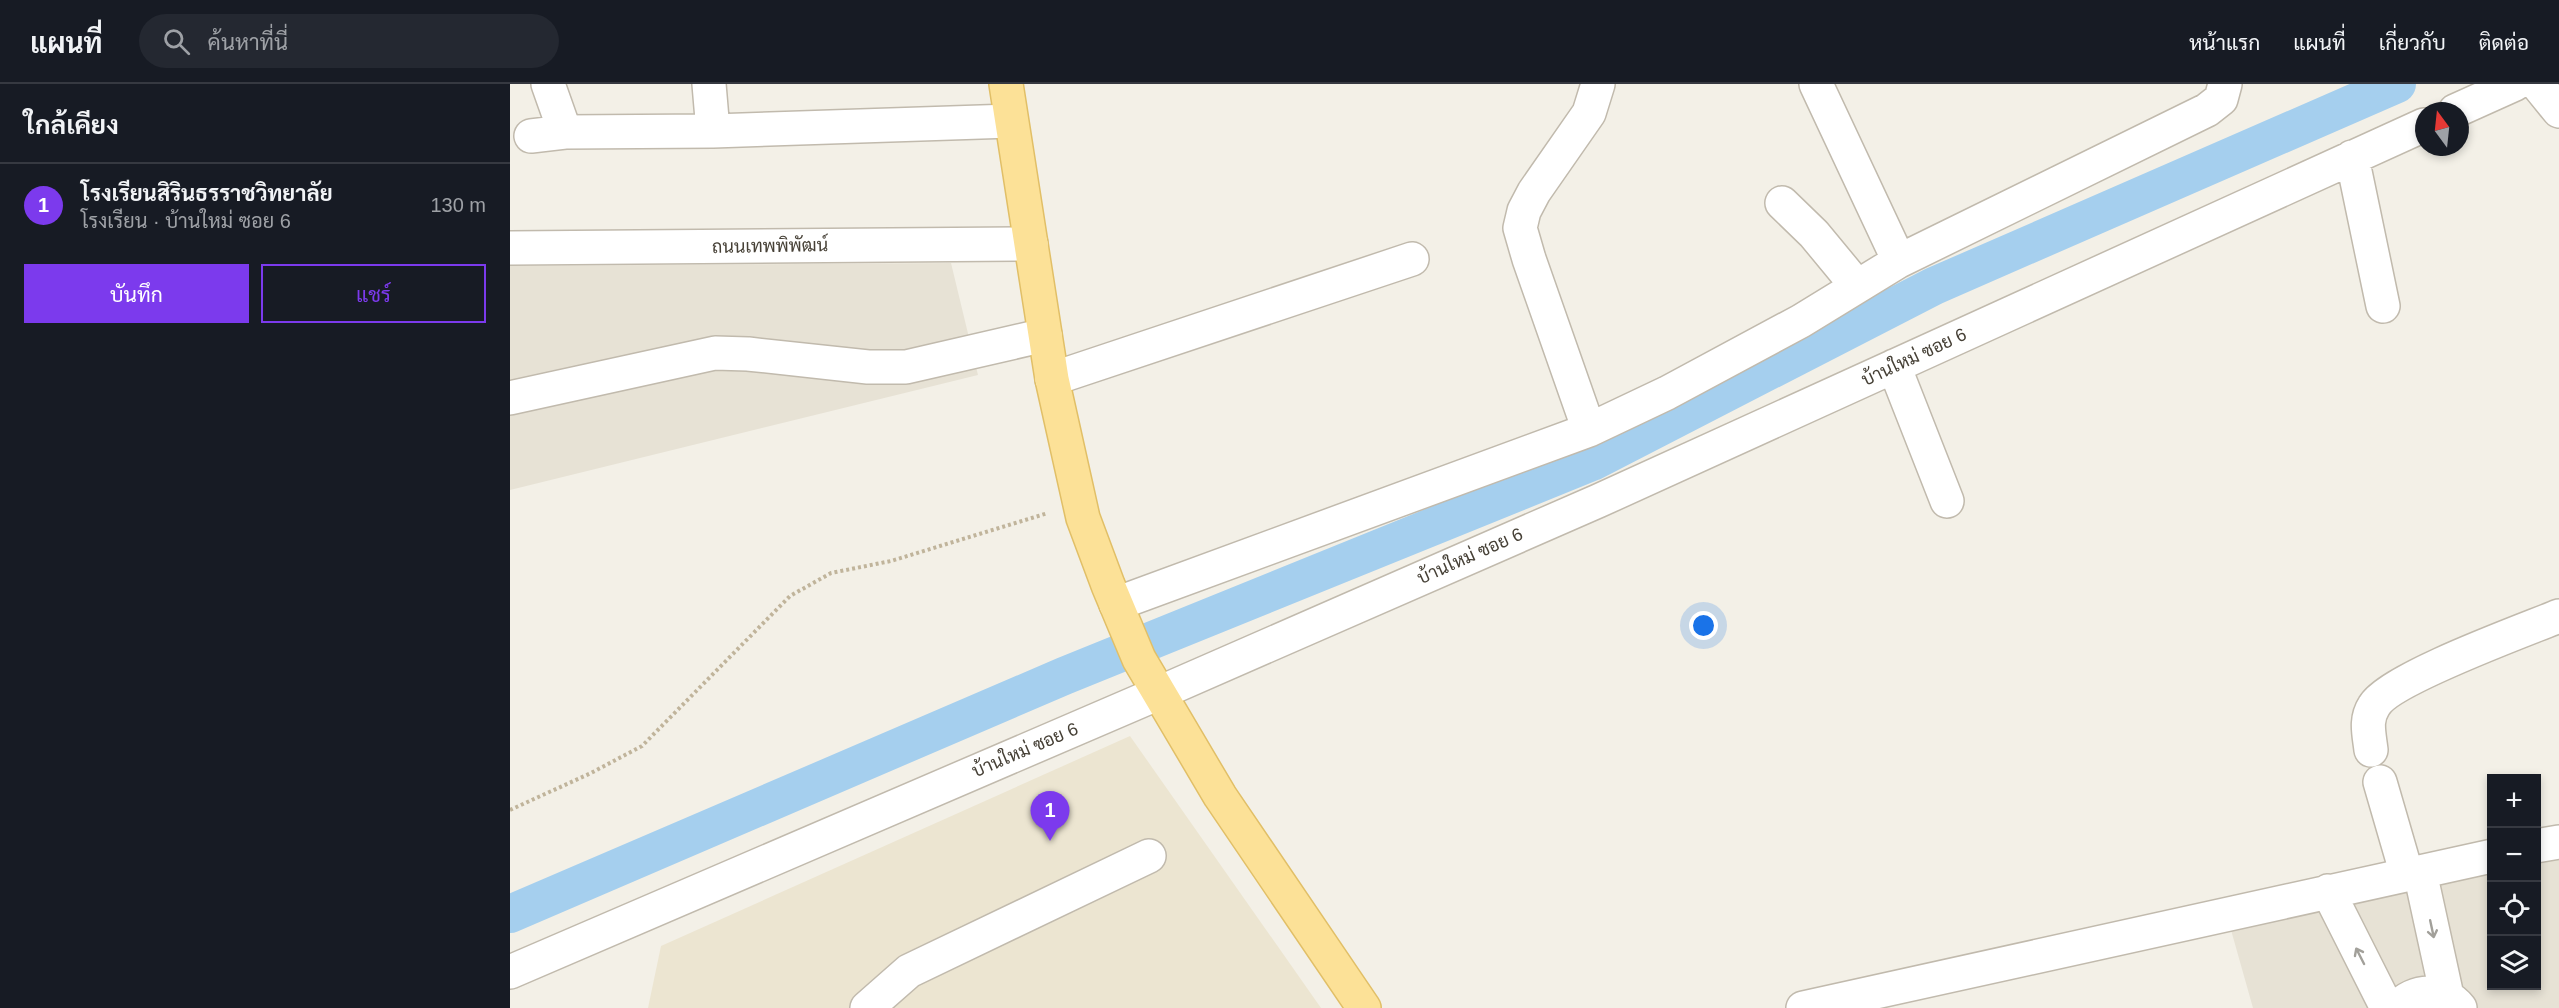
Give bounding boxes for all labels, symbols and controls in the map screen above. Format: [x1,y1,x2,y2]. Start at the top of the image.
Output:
search box [139,14,559,68]
icon: search [160,25,193,58]
text: แผนที่ [30,28,103,59]
text: ค้นหาที่นี่ [208,30,288,55]
text: หน้าแรก [2189,31,2260,54]
text: แผนที่ [2293,31,2346,54]
text: เกี่ยวกับ [2379,31,2446,54]
text: ติดต่อ [2479,31,2529,54]
north arrow [2415,102,2469,156]
text: ใกล้เคียง [24,110,119,140]
text: โรงเรียนสิรินธรราชวิทยาลัย [81,181,333,206]
text: 1 [38,194,49,216]
text: 130 m [430,194,486,216]
text: โรงเรียน · บ้านใหม่ ซอย 6 [81,210,291,232]
street label: ถนนเทพพิพัฒน์ [712,232,828,257]
button: บันทึก [24,264,249,323]
button: แชร์ [261,264,486,323]
street label: บ้านใหม่ ซอย 6 [1857,321,1969,390]
street label: บ้านใหม่ ซอย 6 [1413,521,1526,588]
your location [1689,611,1718,640]
street label: บ้านใหม่ ซอย 6 [968,716,1081,781]
map controls [2487,774,2541,990]
button: + [2487,774,2541,828]
pin: 1 [1030,792,1070,841]
button: − [2487,828,2541,882]
button: locate [2487,882,2541,936]
one-way arrow [2427,920,2439,939]
button: layers [2487,936,2541,990]
one-way arrow [2354,947,2366,965]

